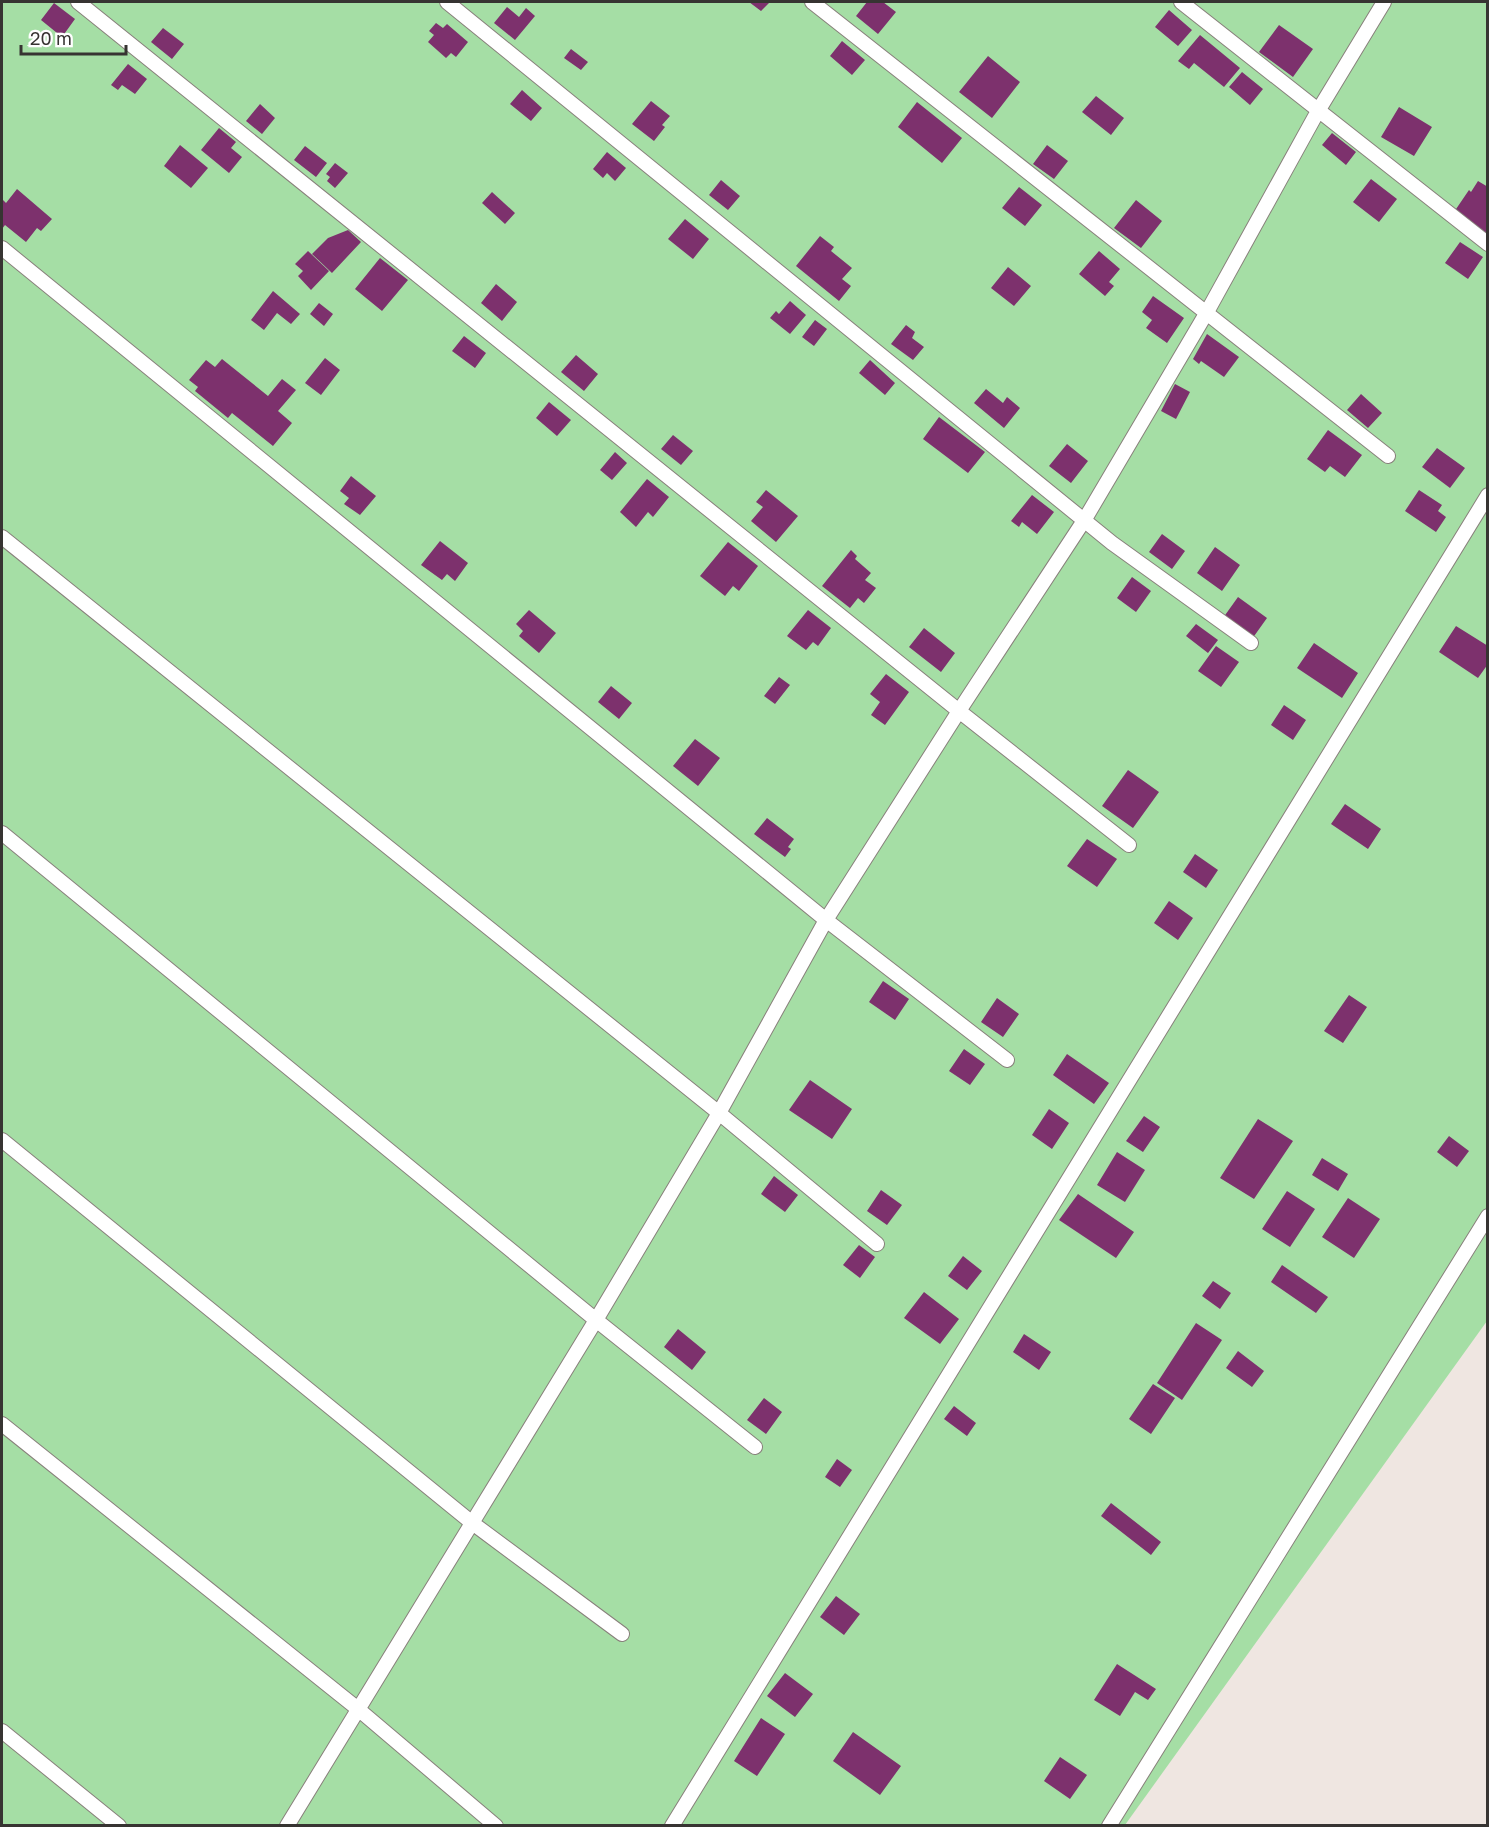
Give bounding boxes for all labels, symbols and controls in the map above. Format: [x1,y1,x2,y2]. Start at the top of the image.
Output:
scale bar [21,18,126,56]
text: 20 m [30,27,72,49]

